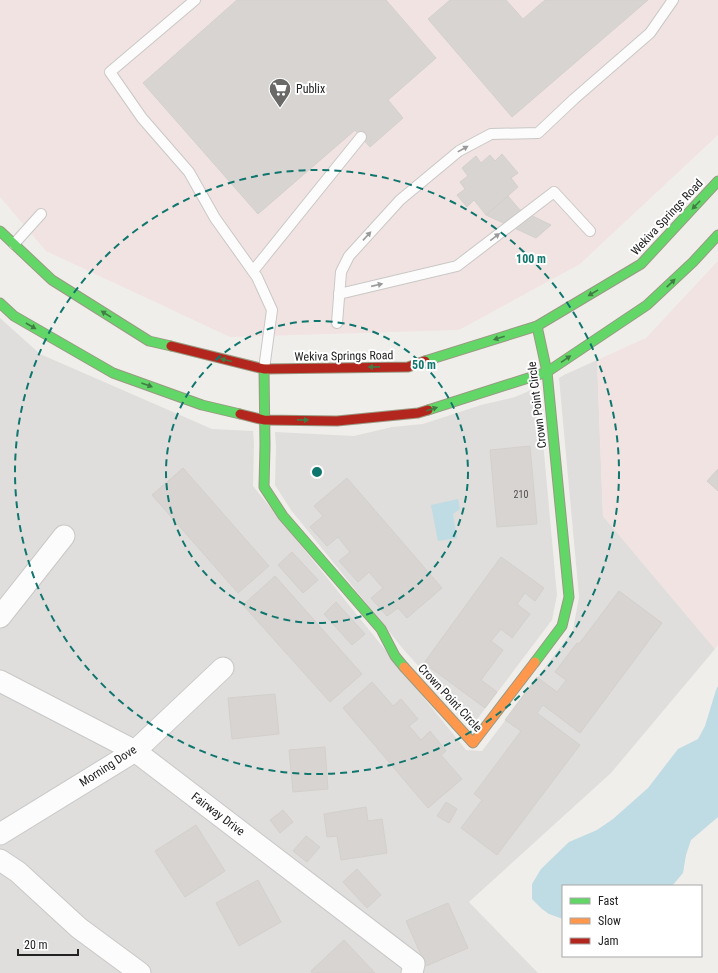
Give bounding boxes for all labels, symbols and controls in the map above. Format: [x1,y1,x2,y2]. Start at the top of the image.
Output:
supermarket icon: Publix [267,76,293,109]
place label: Publix [296,82,325,96]
one-way arrow [457,145,469,152]
street label: Wekiva Springs Road [628,176,706,258]
one-way arrow [691,200,700,210]
one-way arrow [363,230,372,241]
one-way arrow [490,233,501,241]
text: 100 m [516,252,546,266]
one-way arrow [666,278,676,288]
one-way arrow [371,281,383,287]
one-way arrow [587,289,599,296]
one-way arrow [101,310,111,318]
one-way arrow [25,323,37,330]
one-way arrow [493,335,505,341]
street label: Wekiva Springs Road [294,348,394,364]
one-way arrow [561,355,571,363]
one-way arrow [220,356,232,362]
text: 50 m [412,358,436,372]
street label: Crown Point Circle [525,360,549,449]
one-way arrow [368,364,380,371]
one-way arrow [141,382,153,388]
one-way arrow [426,406,438,412]
one-way arrow [297,417,310,423]
centre of rings [310,465,324,479]
house number: 210 [514,489,528,500]
street label: Crown Point Circle [415,661,485,735]
street label: Morning Dove [77,742,139,790]
street label: Fairway Drive [189,789,248,839]
legend [562,885,702,957]
text: Fast [598,894,619,908]
text: Slow [598,914,621,928]
scale bar [18,931,78,957]
text: Jam [598,934,619,948]
text: 20 m [24,938,48,952]

